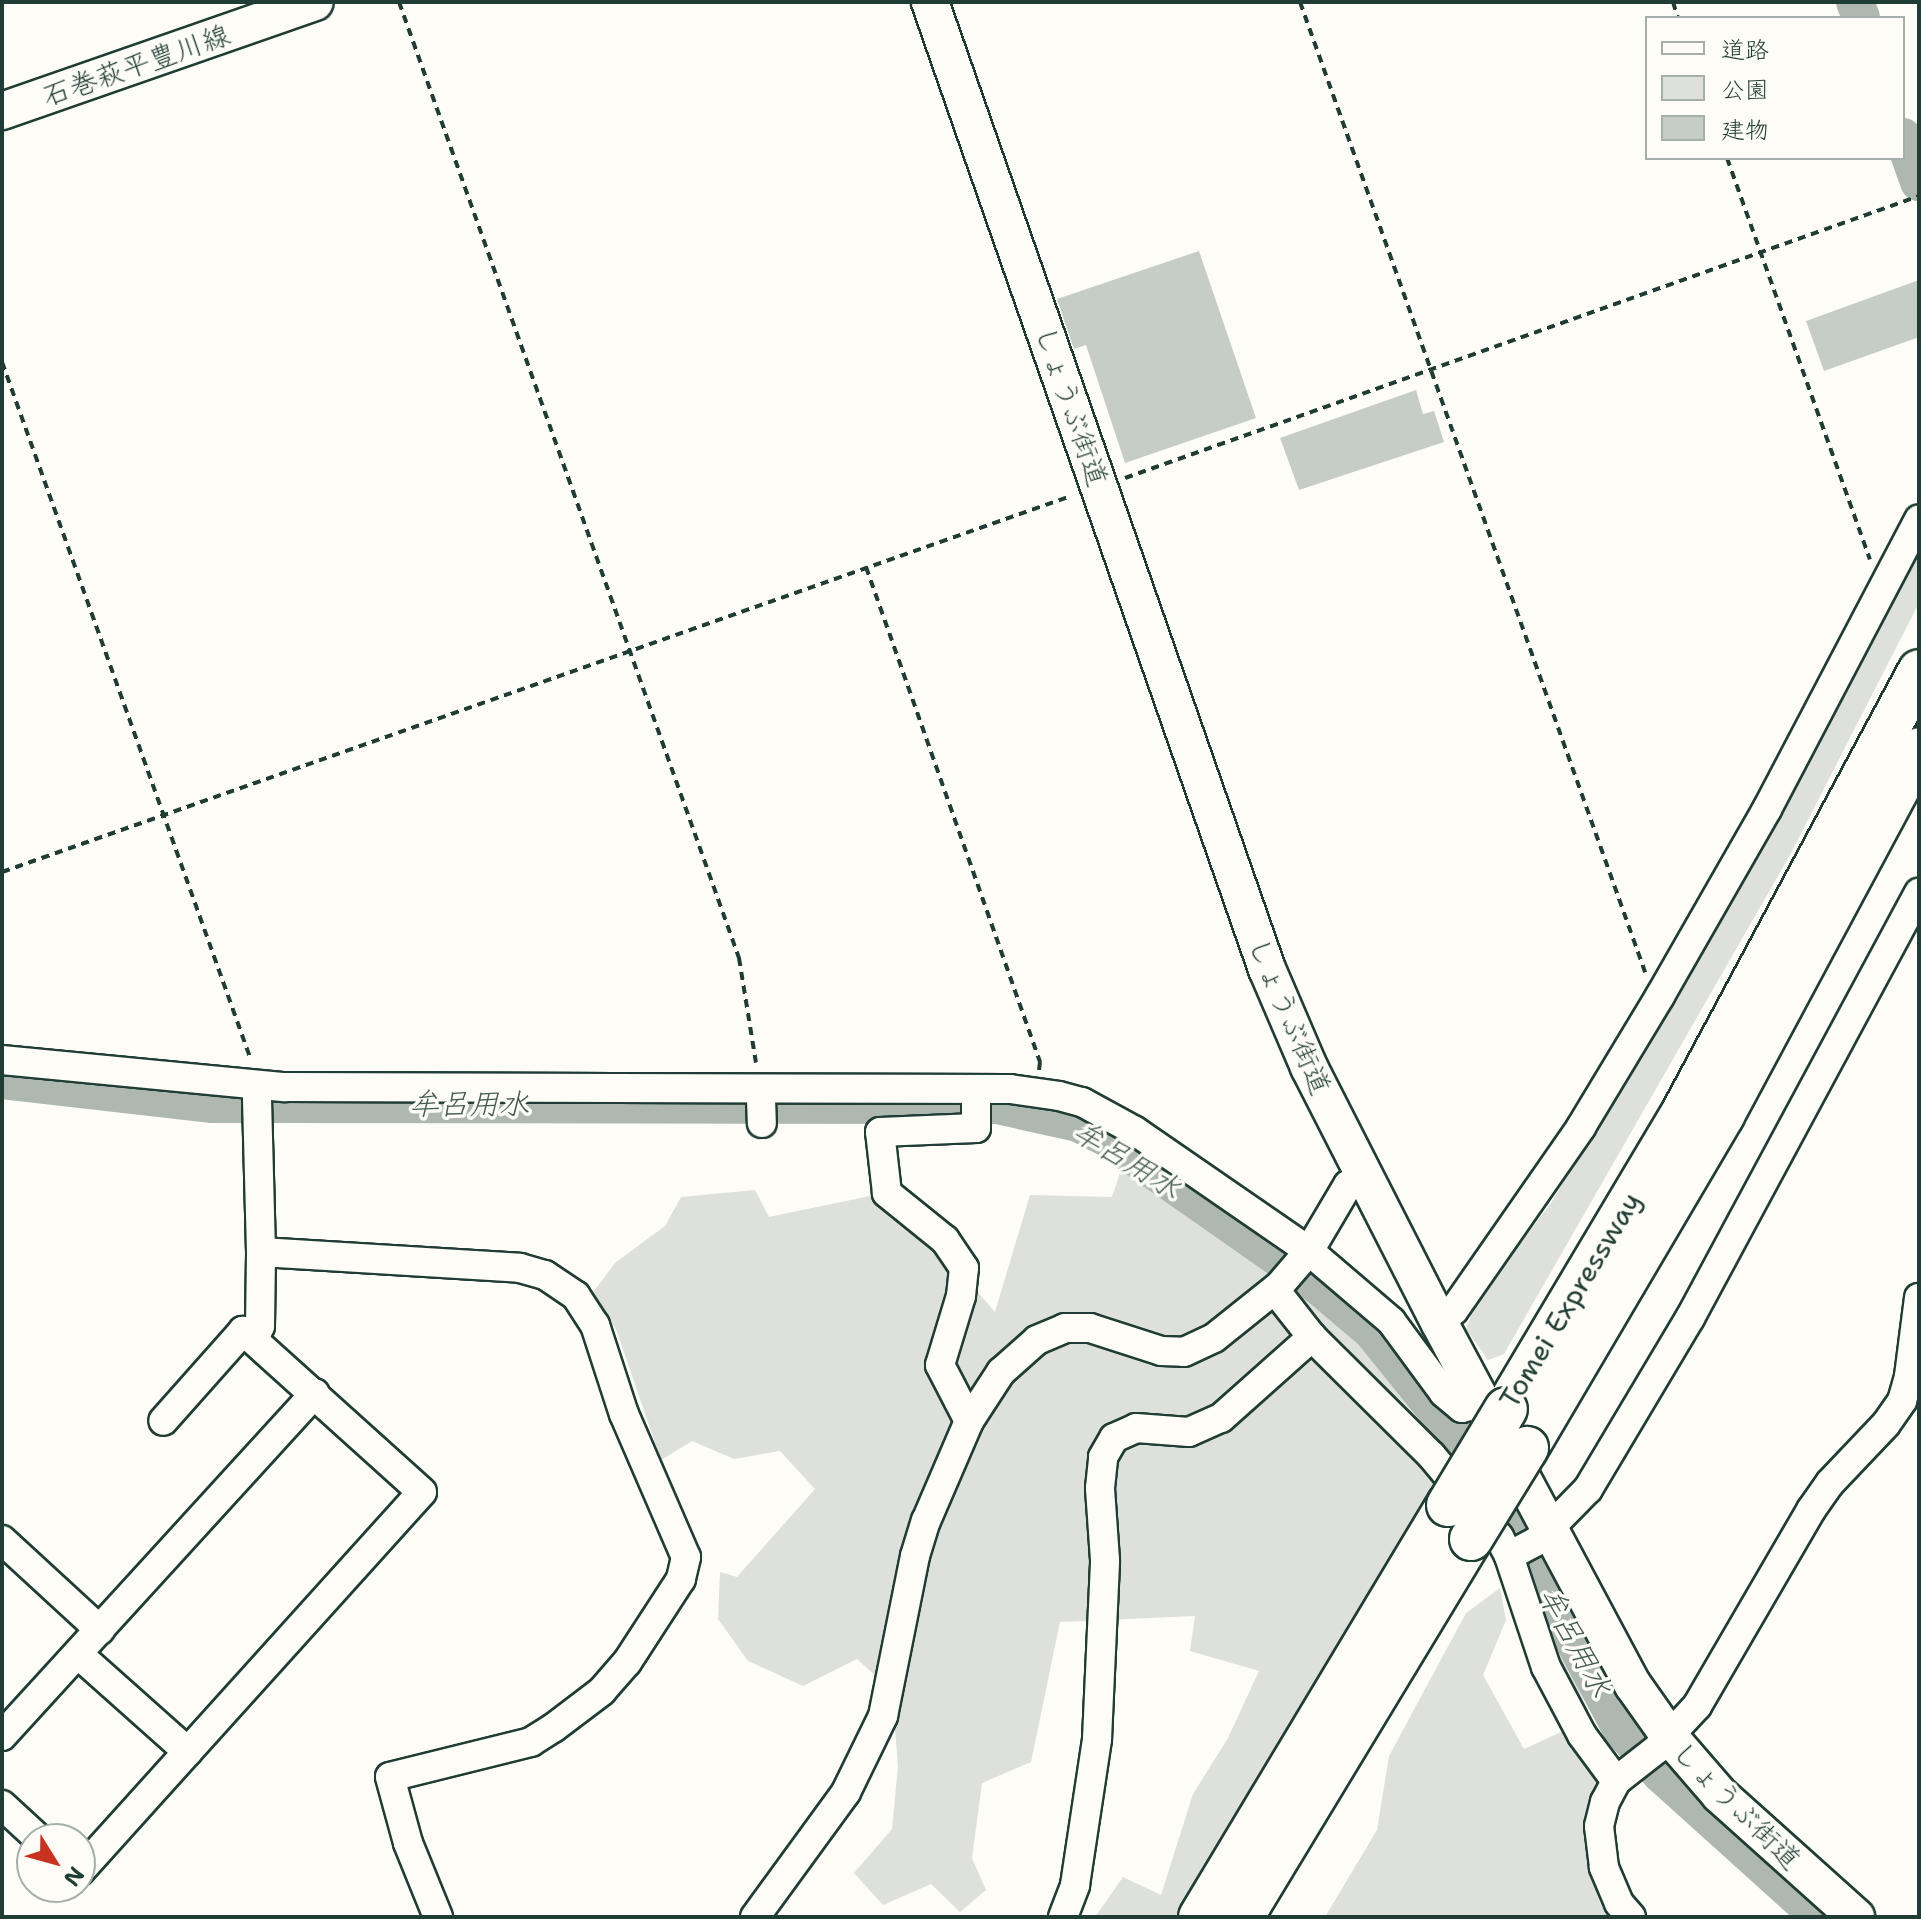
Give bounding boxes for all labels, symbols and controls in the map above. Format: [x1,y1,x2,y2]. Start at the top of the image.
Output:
legend [1645,16,1905,160]
street label: 石巻萩平豊川線 [38,17,234,113]
text: 道路 [1721,34,1769,66]
text: 公園 [1721,74,1769,106]
text: 建物 [1721,114,1769,146]
street label: しょうぶ街道 [1029,321,1115,491]
street label: しょうぶ街道 [1242,932,1338,1100]
water label: 牟呂用水 [409,1086,529,1122]
water label: 牟呂用水 [1067,1113,1187,1207]
street label: Tomei Expressway [1492,1186,1648,1414]
water label: 牟呂用水 [1531,1581,1619,1703]
street label: しょうぶ街道 [1666,1734,1808,1876]
north arrow [16,1823,96,1903]
text: N [57,1861,91,1892]

